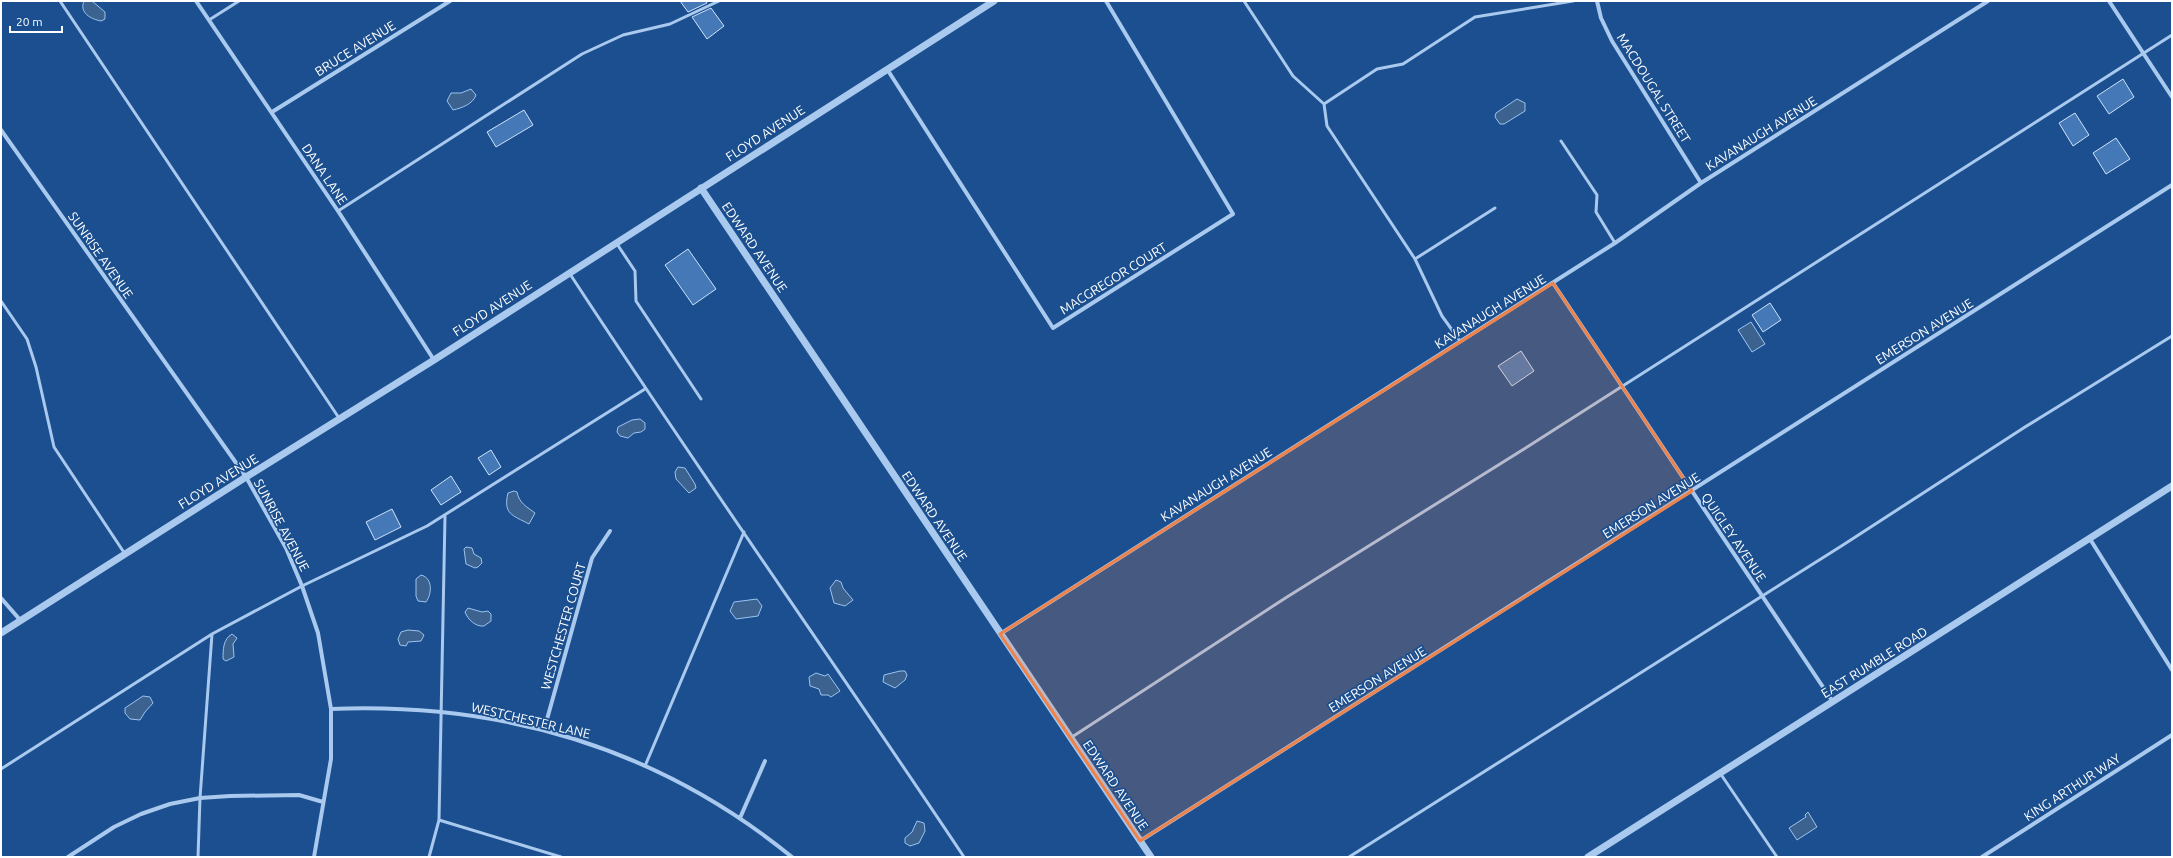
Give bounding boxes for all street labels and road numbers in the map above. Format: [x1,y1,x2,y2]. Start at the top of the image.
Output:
street label: BRUCE AVENUE [312,18,398,78]
street label: MACDOUGAL STREET [1615,31,1693,145]
street label: KAVANAUGH AVENUE [1703,93,1819,173]
street label: FLOYD AVENUE [723,102,807,164]
street label: DANA LANE [300,141,350,207]
street label: EDWARD AVENUE [720,199,790,295]
street label: SUNRISE AVENUE [66,209,136,301]
street label: MACGREGOR COURT [1057,239,1169,317]
street label: KAVANAUGH AVENUE [1432,271,1548,351]
street label: FLOYD AVENUE [450,277,534,339]
street label: EMERSON AVENUE [1873,295,1975,367]
street label: KAVANAUGH AVENUE [1158,444,1274,524]
street label: FLOYD AVENUE [176,451,260,511]
street label: EDWARD AVENUE [900,468,970,564]
street label: EMERSON AVENUE [1600,469,1702,541]
street label: SUNRISE AVENUE [252,477,312,573]
street label: QUIGLEY AVENUE [1698,490,1769,585]
street label: WESTCHESTER COURT [538,561,588,691]
street label: EAST RUMBLE ROAD [1818,624,1930,700]
street label: EMERSON AVENUE [1326,643,1428,715]
street label: WESTCHESTER LANE [470,699,592,741]
street label: EDWARD AVENUE [1081,737,1151,833]
street label: KING ARTHUR WAY [2021,750,2123,823]

